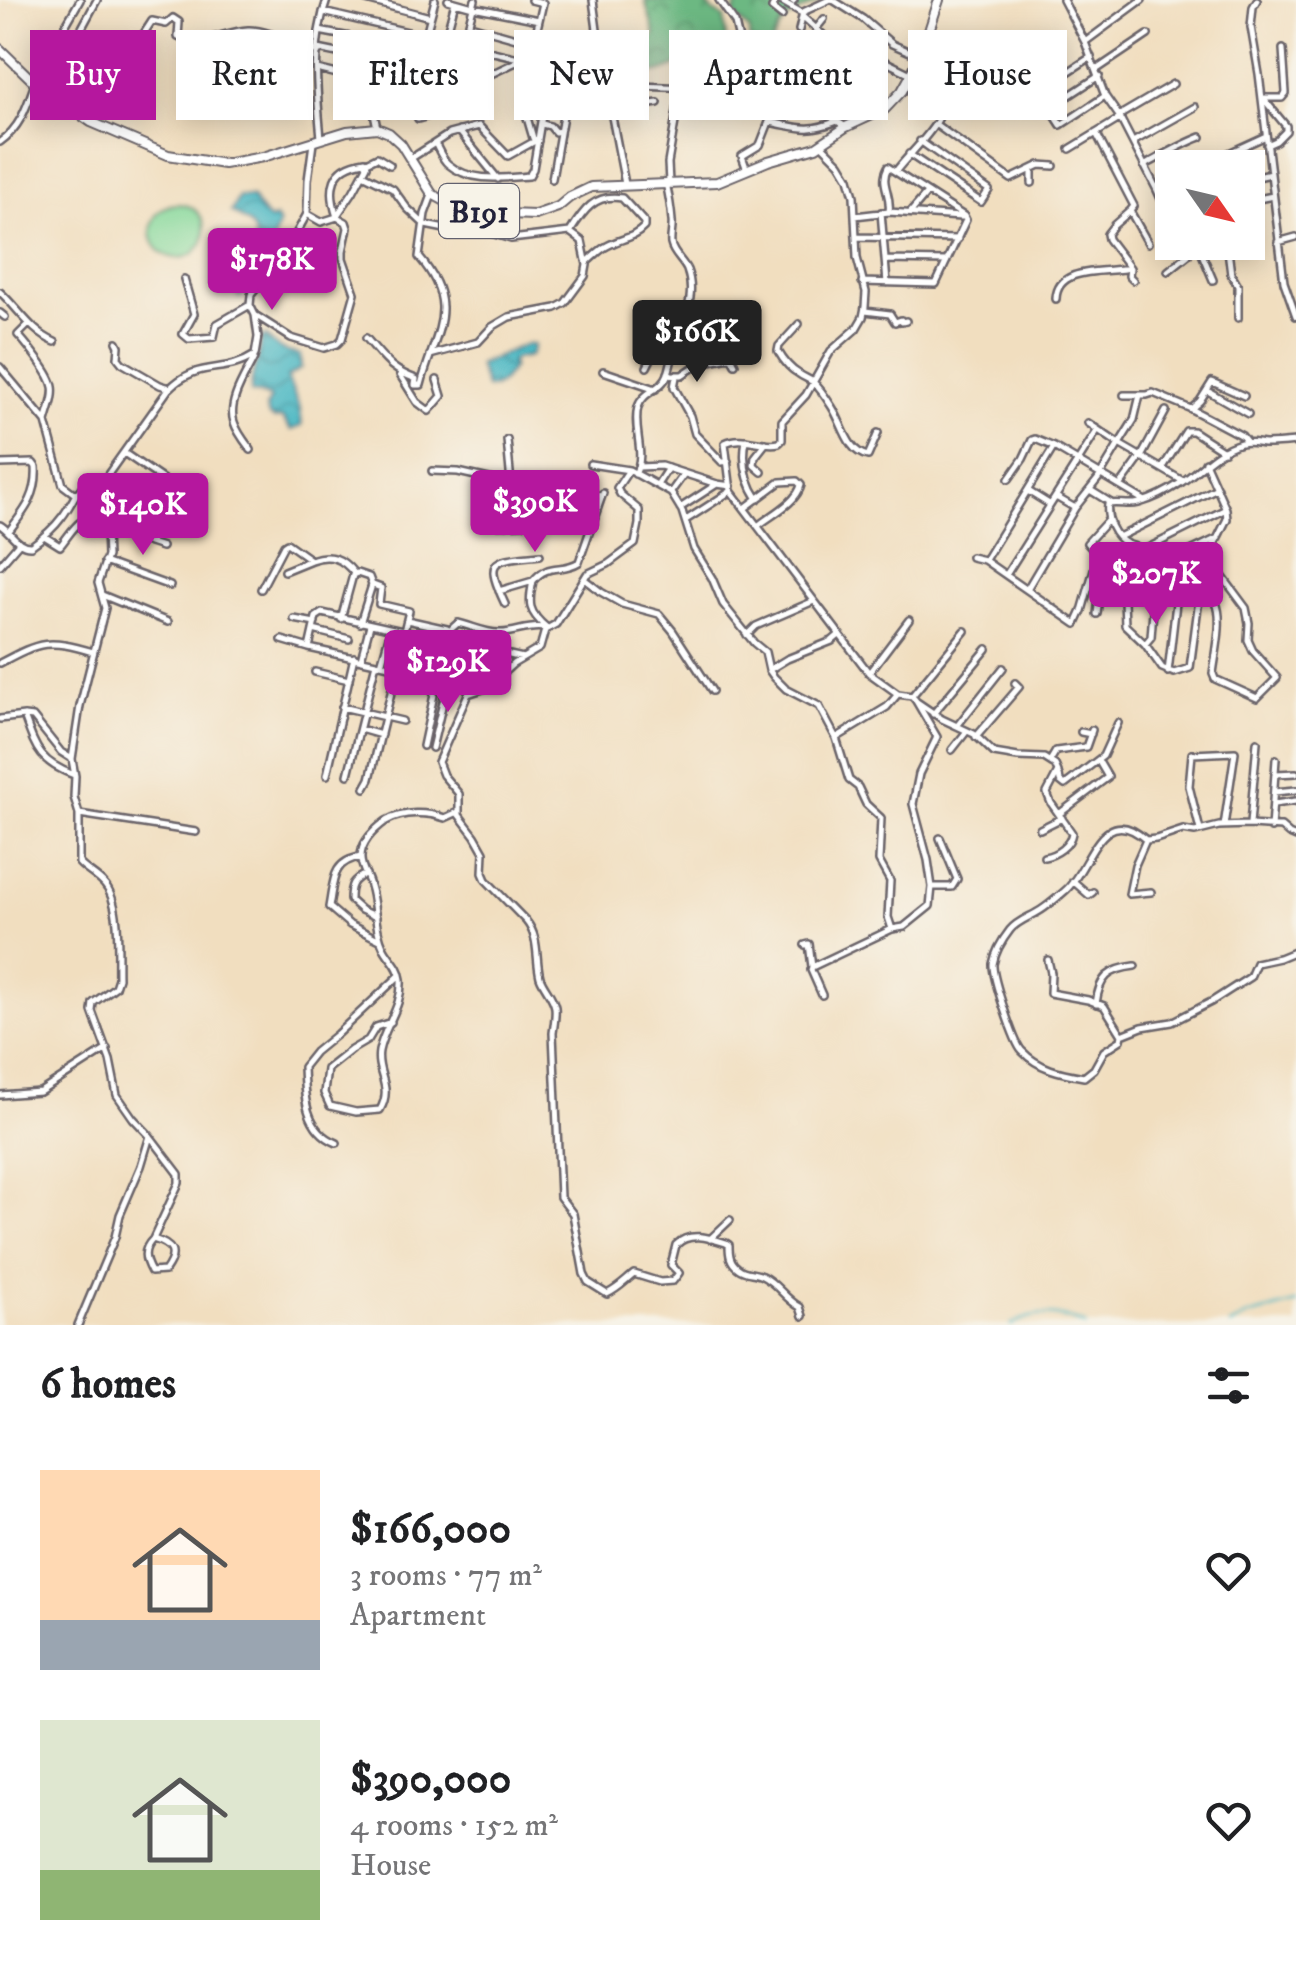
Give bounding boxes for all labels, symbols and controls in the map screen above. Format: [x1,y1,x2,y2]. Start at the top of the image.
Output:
chip: Buy [30,30,156,120]
chip: Rent [176,30,313,120]
chip: Filters [333,30,494,120]
chip: New [514,30,649,120]
chip: Apartment [669,30,888,120]
chip: House [908,30,1067,120]
north arrow [1155,150,1265,260]
map controls [1155,150,1265,260]
road number: B191 [439,184,519,238]
pin: $178K [202,228,342,313]
text: $178K [230,240,314,280]
pin: $166K [627,300,767,385]
text: $166K [655,312,739,352]
pin: $390K [465,470,605,555]
pin: $140K [73,473,213,558]
text: $390K [492,482,578,522]
text: $140K [99,485,187,525]
pin: $207K [1086,542,1226,627]
text: $207K [1111,554,1201,594]
pin: $129K [378,630,518,715]
text: $129K [406,642,490,682]
icon: filters [1201,1358,1256,1413]
text: 6 homes [40,1359,176,1411]
text: $166,000 [350,1504,511,1556]
icon: home [120,1510,240,1630]
icon: heart [1201,1543,1256,1598]
text: 3 rooms · 77 m² [350,1556,542,1596]
text: Apartment [350,1596,486,1636]
text: $390,000 [350,1754,511,1806]
icon: home [120,1760,240,1880]
icon: heart [1201,1793,1256,1848]
text: 4 rooms · 152 m² [350,1806,558,1846]
text: House [350,1846,431,1886]

